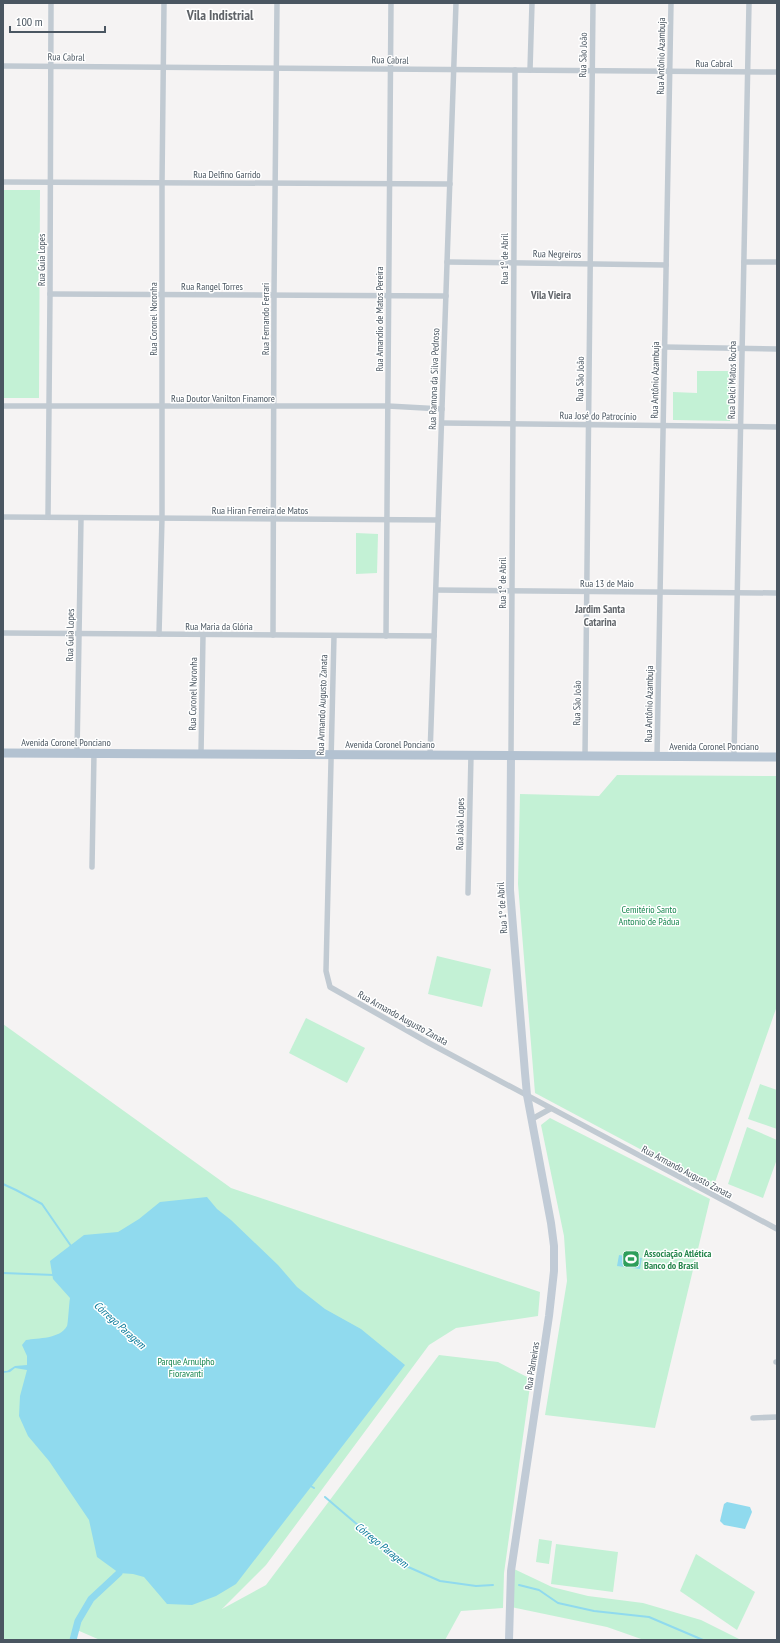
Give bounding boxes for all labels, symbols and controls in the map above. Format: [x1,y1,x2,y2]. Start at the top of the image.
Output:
district label: Vila Indistrial [186,6,254,24]
scale bar [10,8,105,34]
text: 100 m [16,14,43,29]
street label: Rua Antônio Azambuja [654,17,668,95]
street label: Rua São João [576,32,590,78]
street label: Rua Cabral [47,50,85,64]
street label: Rua Cabral [371,53,409,67]
street label: Rua Cabral [695,57,733,70]
street label: Rua Delfino Garrido [193,168,261,181]
street label: Rua 1º de Abril [498,232,511,285]
street label: Rua Guia Lopes [35,233,48,286]
street label: Rua Negreiros [533,247,582,261]
street label: Rua Amandio de Matos Pereira [373,266,386,372]
street label: Rua Rangel Torres [181,280,244,293]
street label: Rua Coronel Noronha [147,282,160,356]
street label: Rua Fernando Ferrari [259,283,272,355]
district label: Vila Vieira [530,288,572,302]
street label: Rua Ramona da Silva Pedroso [426,328,442,430]
street label: Rua Antônio Azambuja [648,341,662,419]
street label: Rua Delci Matos Rocha [725,341,739,419]
street label: Rua São João [573,356,587,402]
street label: Rua Doutor Vanilton Finamore [171,392,275,405]
street label: Rua José do Patrocínio [559,409,637,423]
street label: Rua Hiran Ferreira de Matos [212,504,309,517]
street label: Rua 1º de Abril [496,556,509,609]
street label: Rua 13 de Maio [580,577,634,590]
district label: Jardim Santa Catarina [574,602,625,629]
street label: Rua Guia Lopes [63,608,77,661]
street label: Rua Maria da Glória [185,620,253,633]
street label: Rua Armando Augusto Zanata [314,654,330,756]
street label: Rua Coronel Noronha [186,657,200,731]
street label: Rua Antônio Azambuja [642,665,656,743]
street label: Rua São João [570,680,584,726]
street label: Avenida Coronel Ponciano [21,736,111,749]
street label: Avenida Coronel Ponciano [345,738,435,751]
street label: Avenida Coronel Ponciano [669,740,759,753]
street label: Rua João Lopes [453,797,467,850]
street label: Rua 1º de Abril [494,881,510,934]
park label: Cemitério Santo Antonio de Pádua [619,903,679,928]
street label: Rua Armando Augusto Zanata [356,988,450,1048]
street label: Rua Armando Augusto Zanata [639,1142,735,1202]
place label: Associação Atlética Banco do Brasil [643,1247,711,1272]
sports icon: Associação Atlética Banco do Brasil [621,1249,641,1269]
water label: Córrego Paragem [91,1298,149,1352]
street label: Rua Palmeiras [522,1340,542,1391]
park label: Parque Arnulpho Fioravanti [157,1355,215,1380]
water label: Córrego Paragem [352,1519,412,1571]

